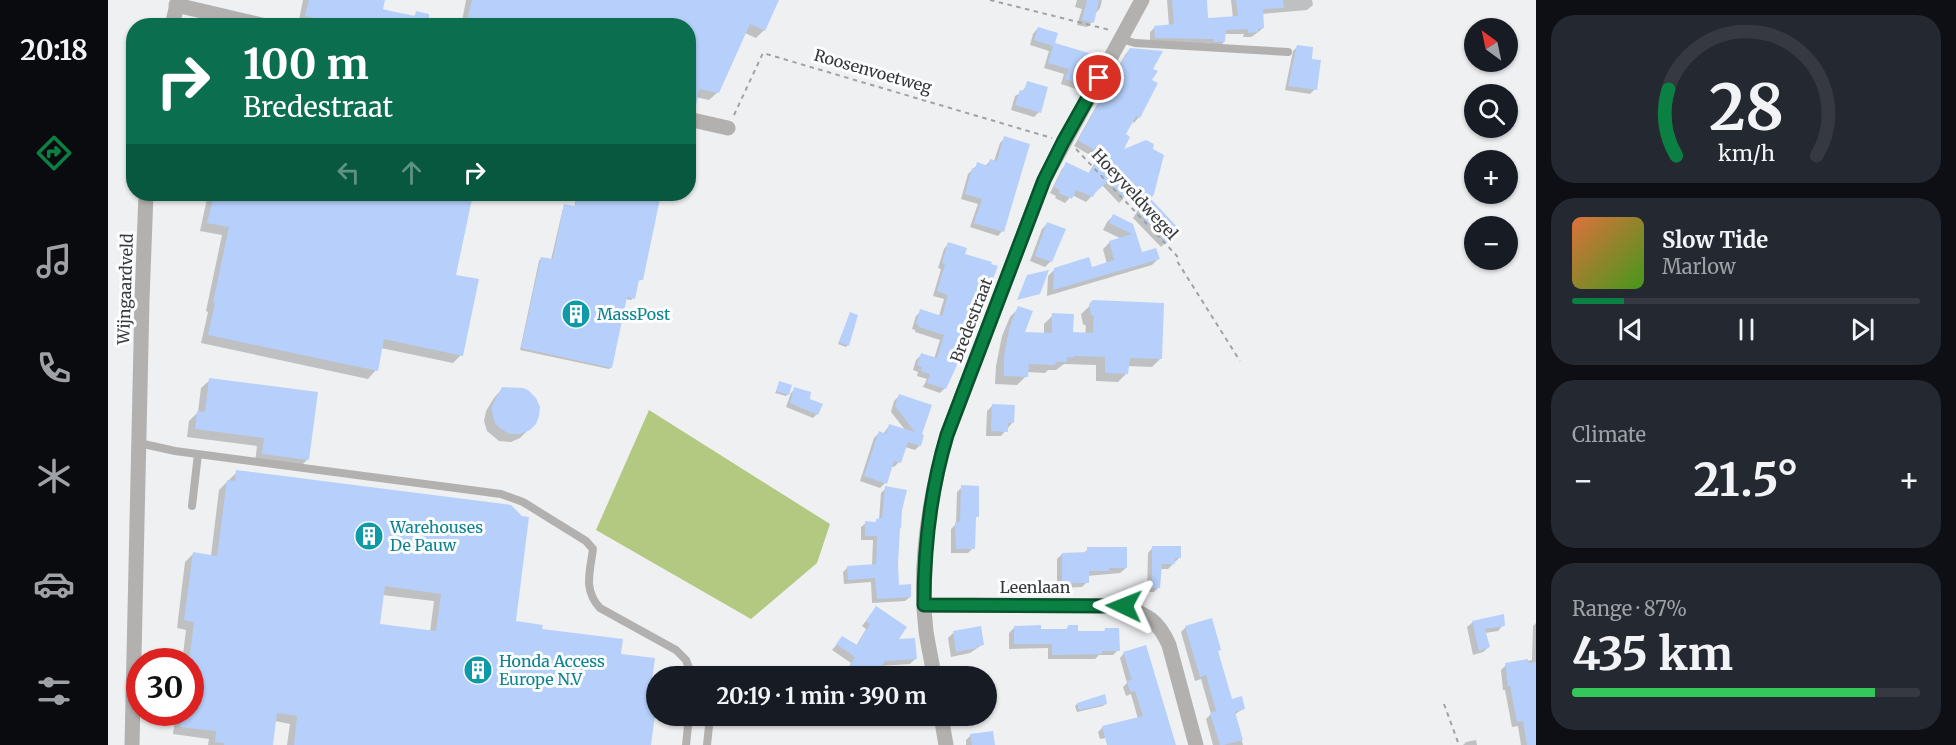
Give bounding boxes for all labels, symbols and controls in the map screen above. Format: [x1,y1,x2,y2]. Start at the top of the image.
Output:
north arrow [1464,18,1518,72]
map controls [1464,18,1518,270]
text: 20:18 [20,33,88,67]
text: 100 m [243,38,369,90]
icon: right [144,42,222,120]
street label: Roosenvoetweg [812,45,935,97]
pin [1073,52,1124,103]
icon: arrive [1082,61,1115,94]
text: 28 [1709,69,1783,147]
button: search [1464,84,1518,138]
text: Bredestraat [243,90,393,124]
icon: directions [33,132,75,174]
text: km/h [1718,140,1774,167]
street label: Hoeyveldwegel [1088,144,1182,244]
button: + [1464,150,1518,204]
icon: left [332,156,365,189]
icon: ahead [395,156,428,189]
icon: right [458,156,491,189]
button: − [1464,216,1518,270]
text: Slow Tide [1662,226,1768,254]
street label: Wijngaardveld [113,233,137,346]
icon: music [33,240,75,282]
text: Marlow [1662,254,1736,279]
street label: Bredestraat [946,274,997,365]
building icon: MassPost [560,298,592,330]
place label: MassPost [597,304,671,324]
icon: previous [1614,313,1647,346]
icon: pause [1730,313,1763,346]
icon: next [1846,313,1879,346]
icon: phone [33,347,75,389]
text: Climate [1572,422,1646,447]
text: 21.5° [1694,452,1798,508]
icon: climate [33,455,75,497]
text: − [1572,460,1594,501]
text: + [1898,460,1920,501]
place label: Warehouses De Pauw [389,517,483,555]
building icon: Warehouses De Pauw [353,520,385,552]
icon: car [33,563,75,605]
position arrow [1092,574,1156,638]
street label: Leenlaan [1000,577,1071,597]
text: Range · 87% [1572,596,1687,621]
text: 435 km [1572,626,1733,682]
speed limit sign: 30 [126,648,204,726]
place label: Honda Access Europe N.V [499,651,605,689]
building icon: Honda Access Europe N.V [462,654,494,686]
icon: filters [33,670,75,712]
text: 20:19 · 1 min · 390 m [716,682,927,710]

